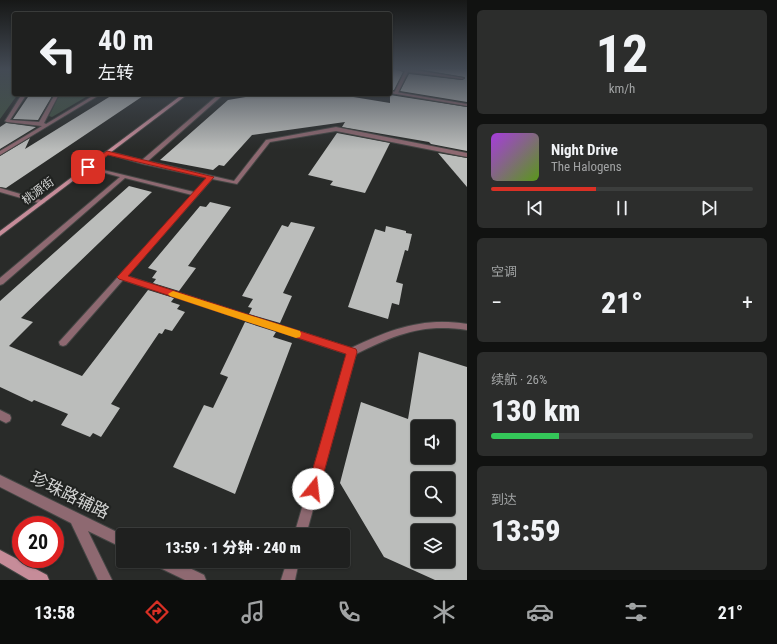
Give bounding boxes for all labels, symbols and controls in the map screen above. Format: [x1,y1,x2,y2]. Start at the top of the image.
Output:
text: 40 m [98,24,154,57]
text: 12 [596,24,648,85]
icon: left [32,28,84,80]
text: 左转 [98,62,134,83]
text: km/h [609,81,635,96]
text: Night Drive [551,141,618,159]
pin [71,150,105,184]
icon: arrive [77,156,99,178]
text: The Halogens [551,159,622,174]
street label: 桃源街 [19,175,57,207]
icon: previous [524,197,546,219]
icon: pause [611,197,633,219]
icon: next [698,197,720,219]
text: 空调 [491,264,517,279]
text: 21° [601,285,643,320]
text: − [491,290,502,315]
text: + [742,290,753,315]
text: 续航 · 26% [491,372,547,387]
text: 130 km [491,393,580,428]
map controls [411,420,455,568]
button: sound [411,420,455,464]
street label: 珍珠路辅路 [27,467,113,523]
position arrow [292,468,334,510]
button: search [411,472,455,516]
text: 到达 [491,492,517,507]
text: 13:59 [491,513,560,548]
speed limit sign: 20 [12,516,64,568]
button: layers [411,524,455,568]
text: 13:59 · 1 分钟 · 240 m [165,539,301,557]
icon: directions [143,598,171,626]
icon: music [239,598,267,626]
icon: phone [335,598,363,626]
icon: climate [430,598,458,626]
icon: car [526,598,554,626]
icon: filters [622,598,650,626]
text: 13:58 [34,602,75,623]
text: 21° [718,602,743,623]

